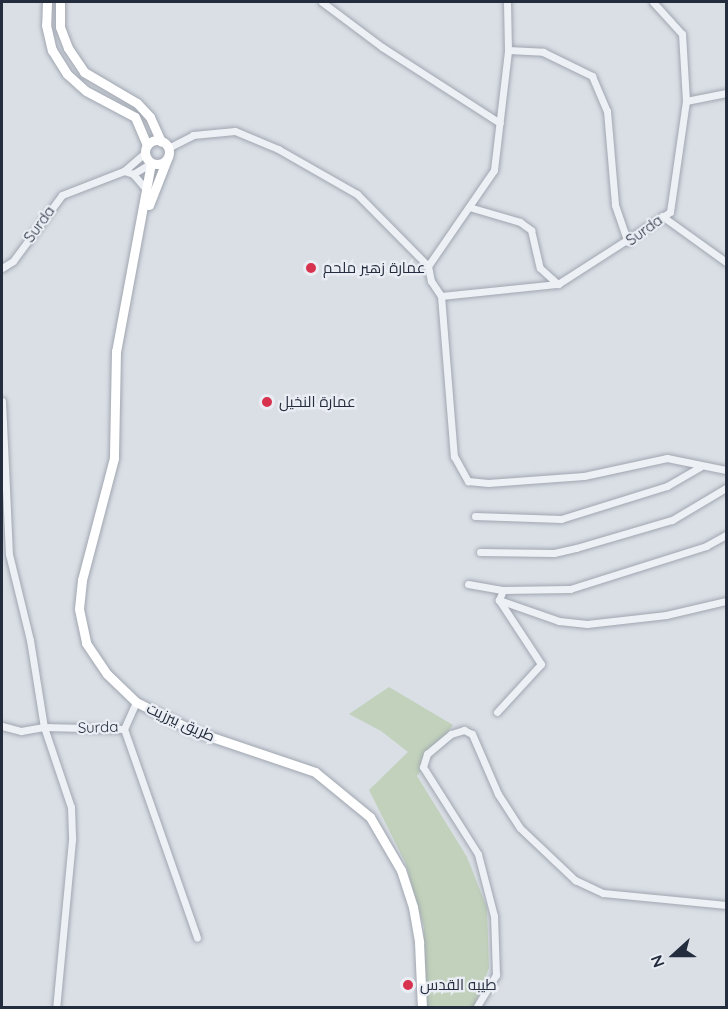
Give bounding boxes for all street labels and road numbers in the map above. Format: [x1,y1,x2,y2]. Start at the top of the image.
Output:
street label: Surda [20,202,58,246]
street label: Surda [622,211,666,249]
street label: طريق بيرزيت [144,699,218,745]
street label: Surda [77,717,119,737]

